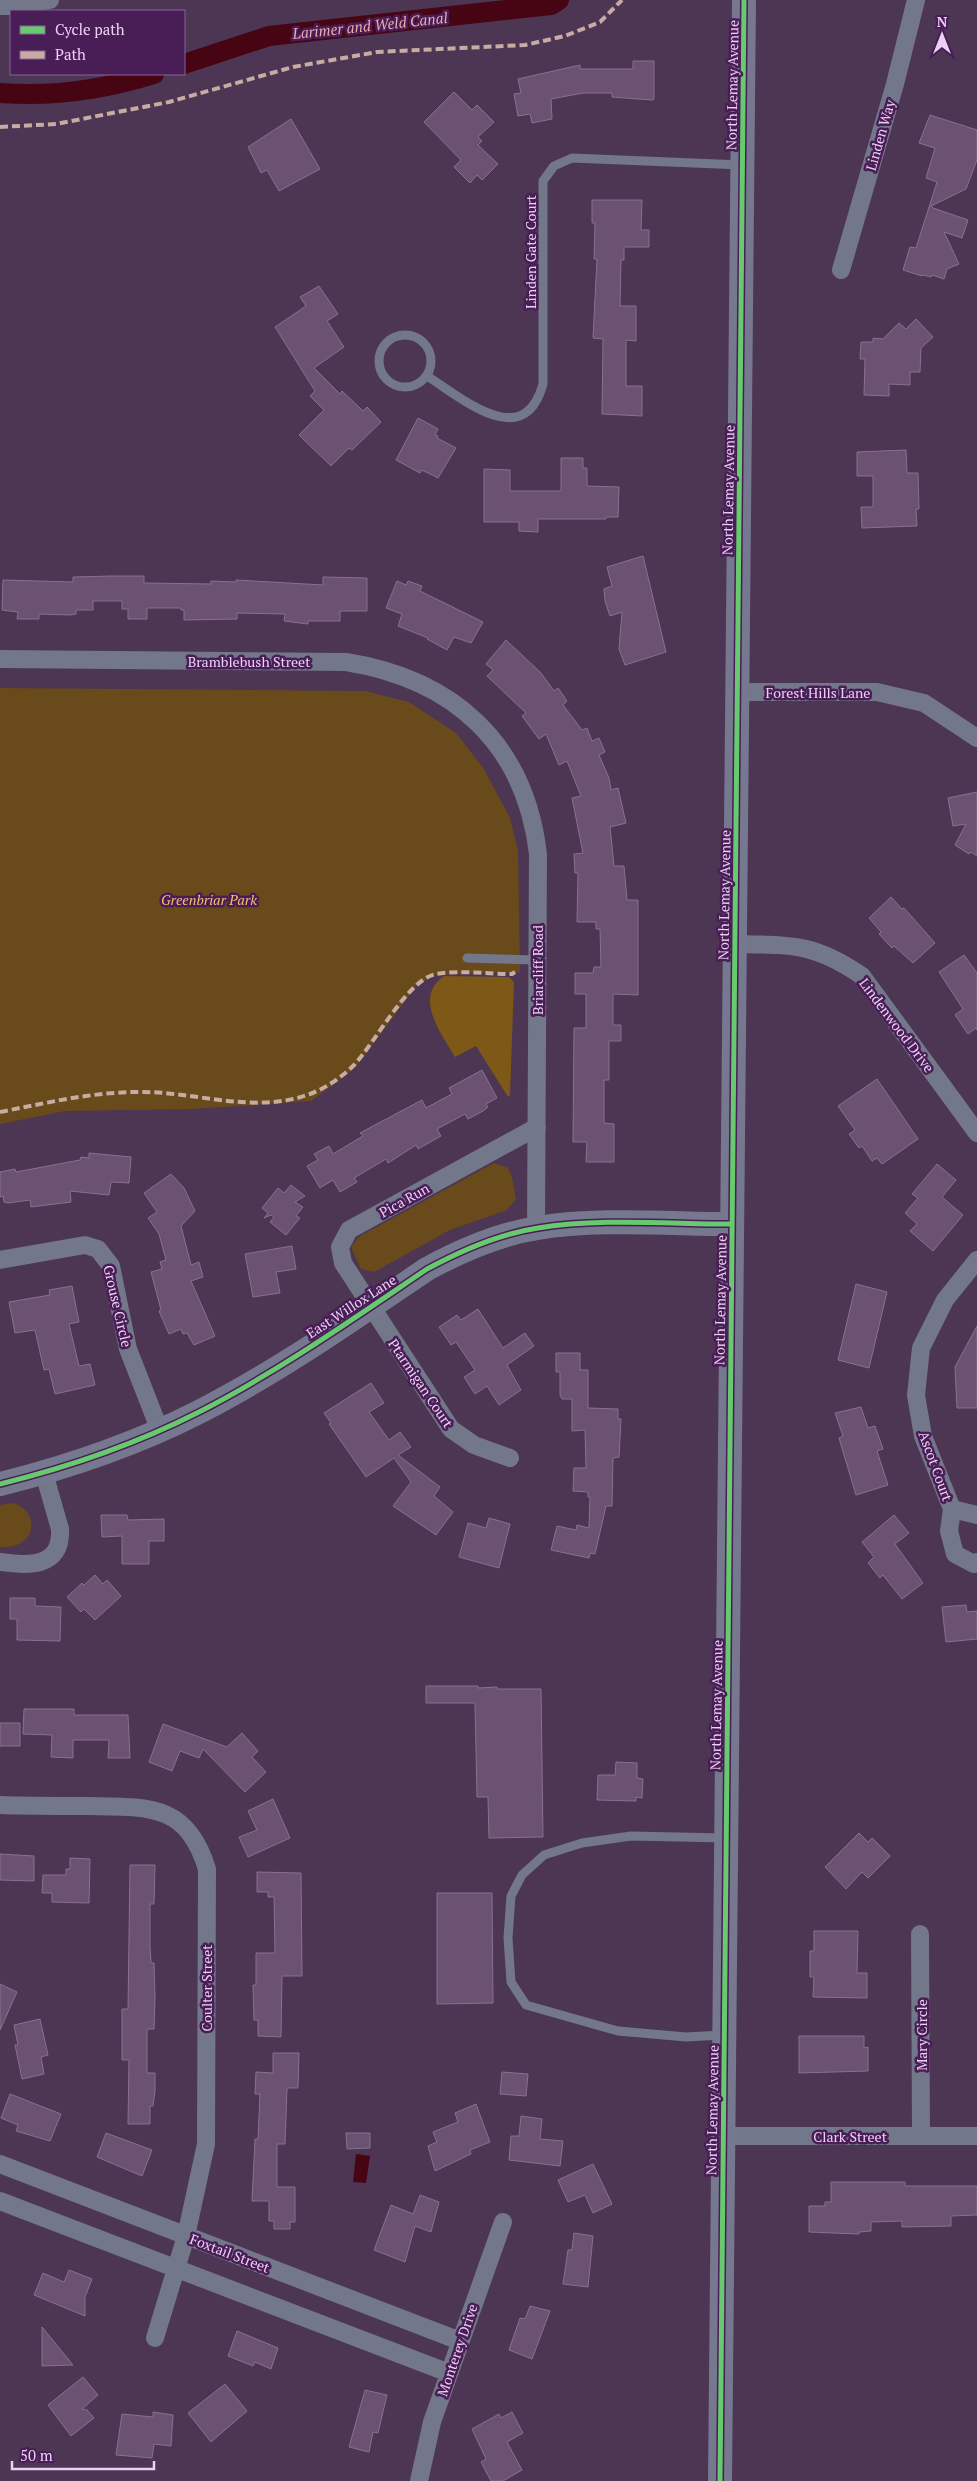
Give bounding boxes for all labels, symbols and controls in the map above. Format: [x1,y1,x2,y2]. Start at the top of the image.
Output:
water label: Larimer and Weld Canal [290,7,449,43]
legend [10,10,185,75]
north arrow [917,10,967,60]
text: N [937,12,948,31]
text: Cycle path [55,19,125,39]
street label: North Lemay Avenue [721,20,743,150]
text: Path [55,44,86,64]
street label: Linden Way [861,96,899,173]
street label: Linden Gate Court [521,194,540,309]
street label: North Lemay Avenue [717,425,739,555]
street label: Bramblebush Street [188,652,311,671]
street label: Forest Hills Lane [766,683,870,702]
street label: North Lemay Avenue [713,830,735,960]
park label: Greenbriar Park [161,890,257,909]
street label: Briarcliff Road [528,925,547,1015]
street label: Lindenwood Drive [855,974,939,1076]
street label: Pica Run [375,1178,433,1222]
street label: North Lemay Avenue [709,1235,731,1365]
street label: Grouse Circle [99,1263,137,1349]
street label: East Willox Lane [302,1270,400,1342]
street label: Ptarmigan Court [384,1335,458,1432]
street label: Ascot Court [915,1428,958,1504]
street label: North Lemay Avenue [705,1640,727,1770]
street label: Coulter Street [197,1944,216,2032]
street label: Mary Circle [912,1999,931,2071]
street label: North Lemay Avenue [701,2045,723,2175]
street label: Clark Street [813,2127,888,2146]
street label: Foxtail Street [187,2229,273,2277]
street label: Monterey Drive [432,2301,482,2399]
scale bar [12,2438,155,2470]
text: 50 m [20,2445,53,2465]

